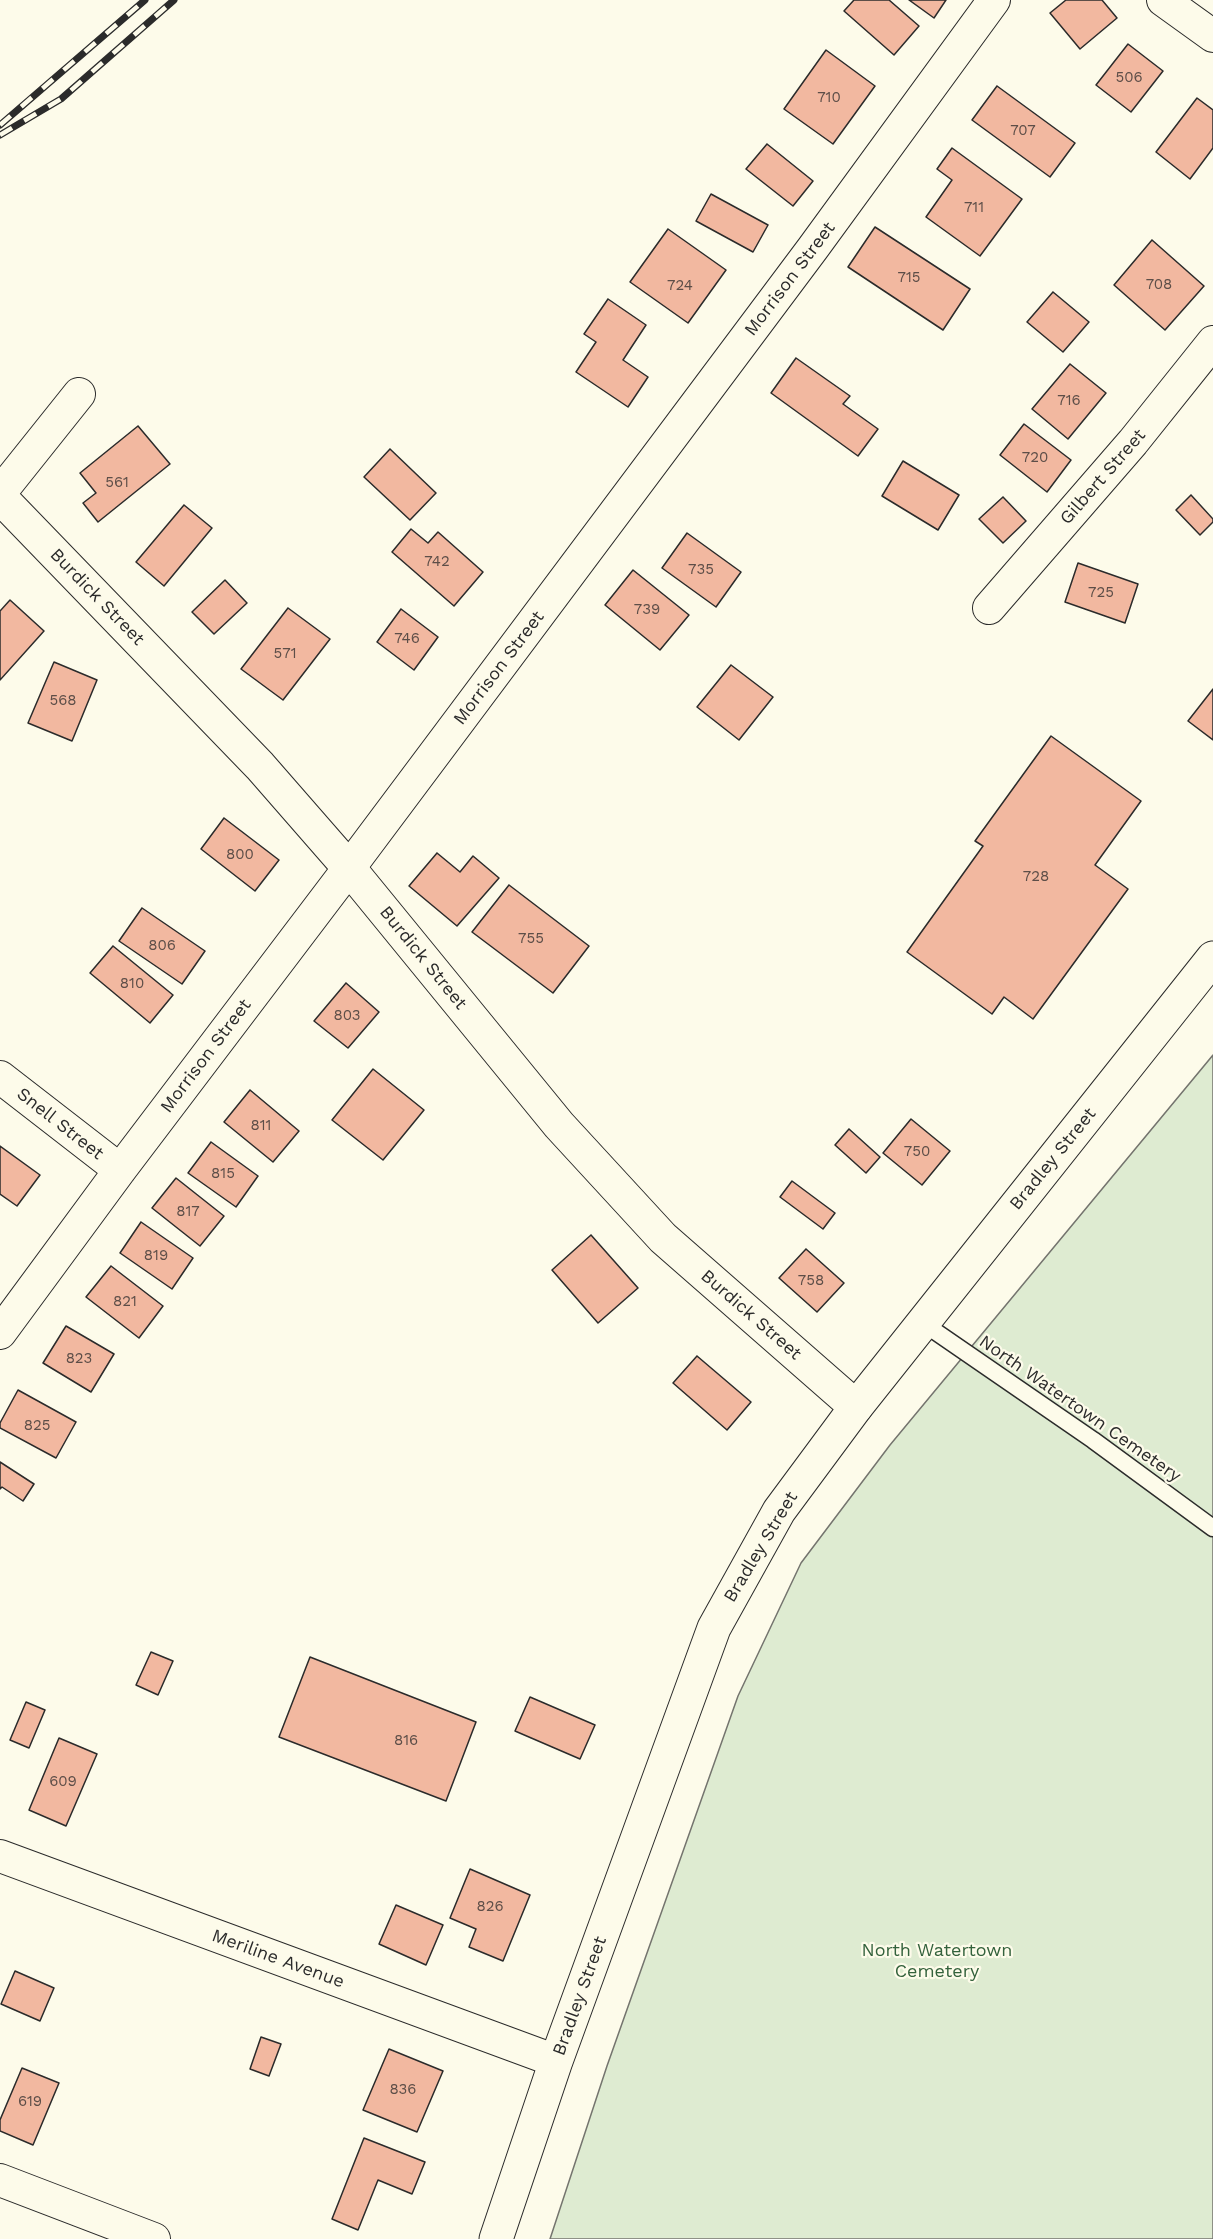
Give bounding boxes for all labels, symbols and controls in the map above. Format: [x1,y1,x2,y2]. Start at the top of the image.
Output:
house number: 506 [1115,69,1143,87]
house number: 710 [817,89,841,107]
house number: 707 [1010,122,1036,140]
house number: 711 [964,199,984,217]
street label: Morrison Street [740,218,840,340]
house number: 715 [898,269,920,287]
house number: 708 [1146,276,1172,294]
house number: 724 [667,277,693,295]
house number: 716 [1057,392,1081,410]
street label: Gilbert Street [1056,425,1150,529]
house number: 720 [1022,449,1048,467]
house number: 561 [105,474,129,492]
street label: Burdick Street [45,544,149,650]
house number: 742 [424,553,450,571]
house number: 735 [688,561,714,579]
house number: 725 [1088,584,1114,602]
house number: 739 [634,601,660,619]
street label: Morrison Street [449,607,549,729]
house number: 746 [394,630,420,648]
house number: 571 [274,645,296,663]
house number: 568 [49,692,77,710]
house number: 800 [226,846,254,864]
house number: 728 [1023,868,1049,886]
street label: Burdick Street [375,902,471,1014]
house number: 755 [518,930,544,948]
house number: 806 [148,937,176,955]
house number: 810 [120,975,144,993]
street label: Morrison Street [156,995,256,1117]
house number: 803 [333,1007,361,1025]
street label: Snell Street [12,1083,108,1165]
street label: Bradley Street [1005,1103,1101,1215]
house number: 811 [251,1117,271,1135]
house number: 750 [904,1143,930,1161]
house number: 815 [211,1165,235,1183]
house number: 817 [176,1203,200,1221]
house number: 819 [144,1247,168,1265]
street label: Burdick Street [696,1265,806,1365]
house number: 758 [798,1272,824,1290]
house number: 821 [113,1293,137,1311]
street label: North Watertown Cemetery [975,1331,1185,1487]
house number: 823 [66,1350,92,1368]
house number: 825 [24,1417,50,1435]
street label: Bradley Street [719,1488,803,1606]
house number: 816 [394,1732,418,1750]
house number: 609 [49,1773,77,1791]
house number: 826 [476,1898,504,1916]
street label: Meriline Avenue [209,1925,347,1993]
street label: Bradley Street [548,1933,612,2059]
park label: North Watertown Cemetery [862,1940,1012,1982]
house number: 836 [390,2081,416,2099]
house number: 619 [18,2093,42,2111]

